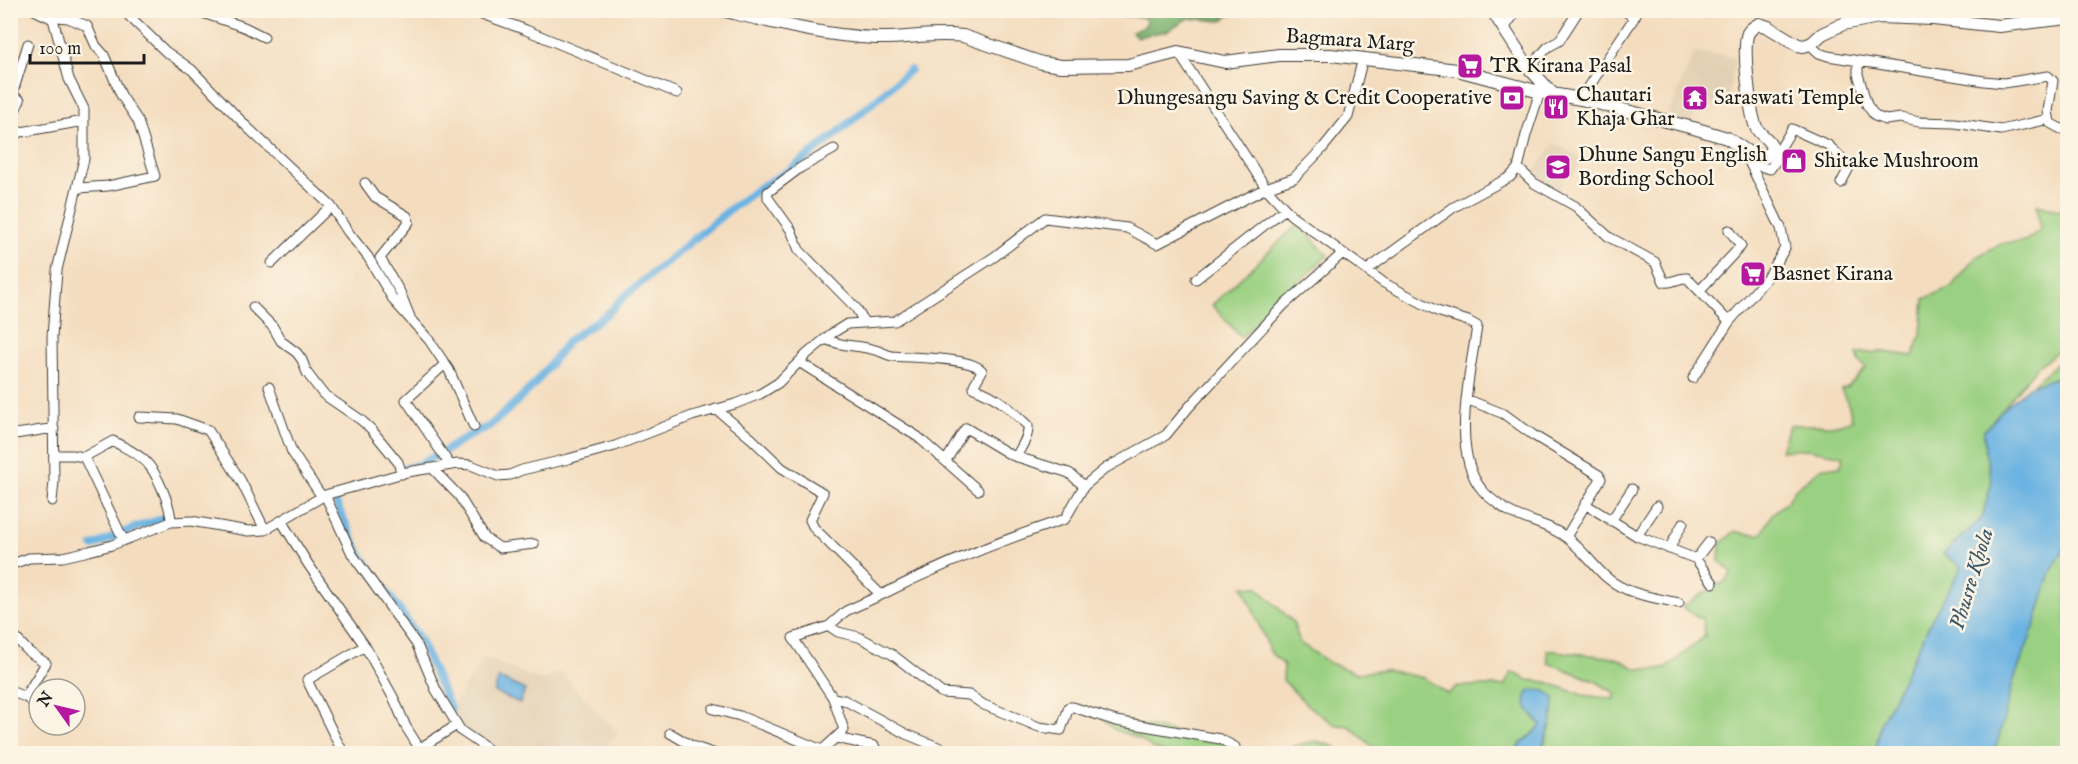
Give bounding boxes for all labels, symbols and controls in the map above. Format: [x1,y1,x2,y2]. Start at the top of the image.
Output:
street label: Bagmara Marg [1285,23,1416,59]
scale bar [30,27,144,65]
text: 100 m [39,38,81,61]
supermarket icon: TR Kirana Pasal [1455,51,1485,81]
place label: TR Kirana Pasal [1490,53,1632,80]
place label: Chautari Khaja Ghar [1576,82,1675,133]
bank icon: Dhungesangu Saving & Credit Cooperative [1497,83,1527,113]
temple icon: Saraswati Temple [1680,83,1710,113]
place label: Dhungesangu Saving & Credit Cooperative [1117,85,1492,112]
place label: Saraswati Temple [1714,85,1865,112]
restaurant icon: Chautari Khaja Ghar [1541,92,1571,122]
place label: Dhune Sangu English Bording School [1578,142,1767,193]
shop icon: Shitake Mushroom [1779,146,1809,176]
place label: Shitake Mushroom [1814,148,1979,175]
school or university icon: Dhune Sangu English Bording School [1543,152,1573,182]
supermarket icon: Basnet Kirana [1738,259,1768,289]
place label: Basnet Kirana [1772,261,1894,288]
water label: Phusre Khola [1943,525,2001,633]
north arrow [27,677,87,737]
text: N [34,688,58,712]

